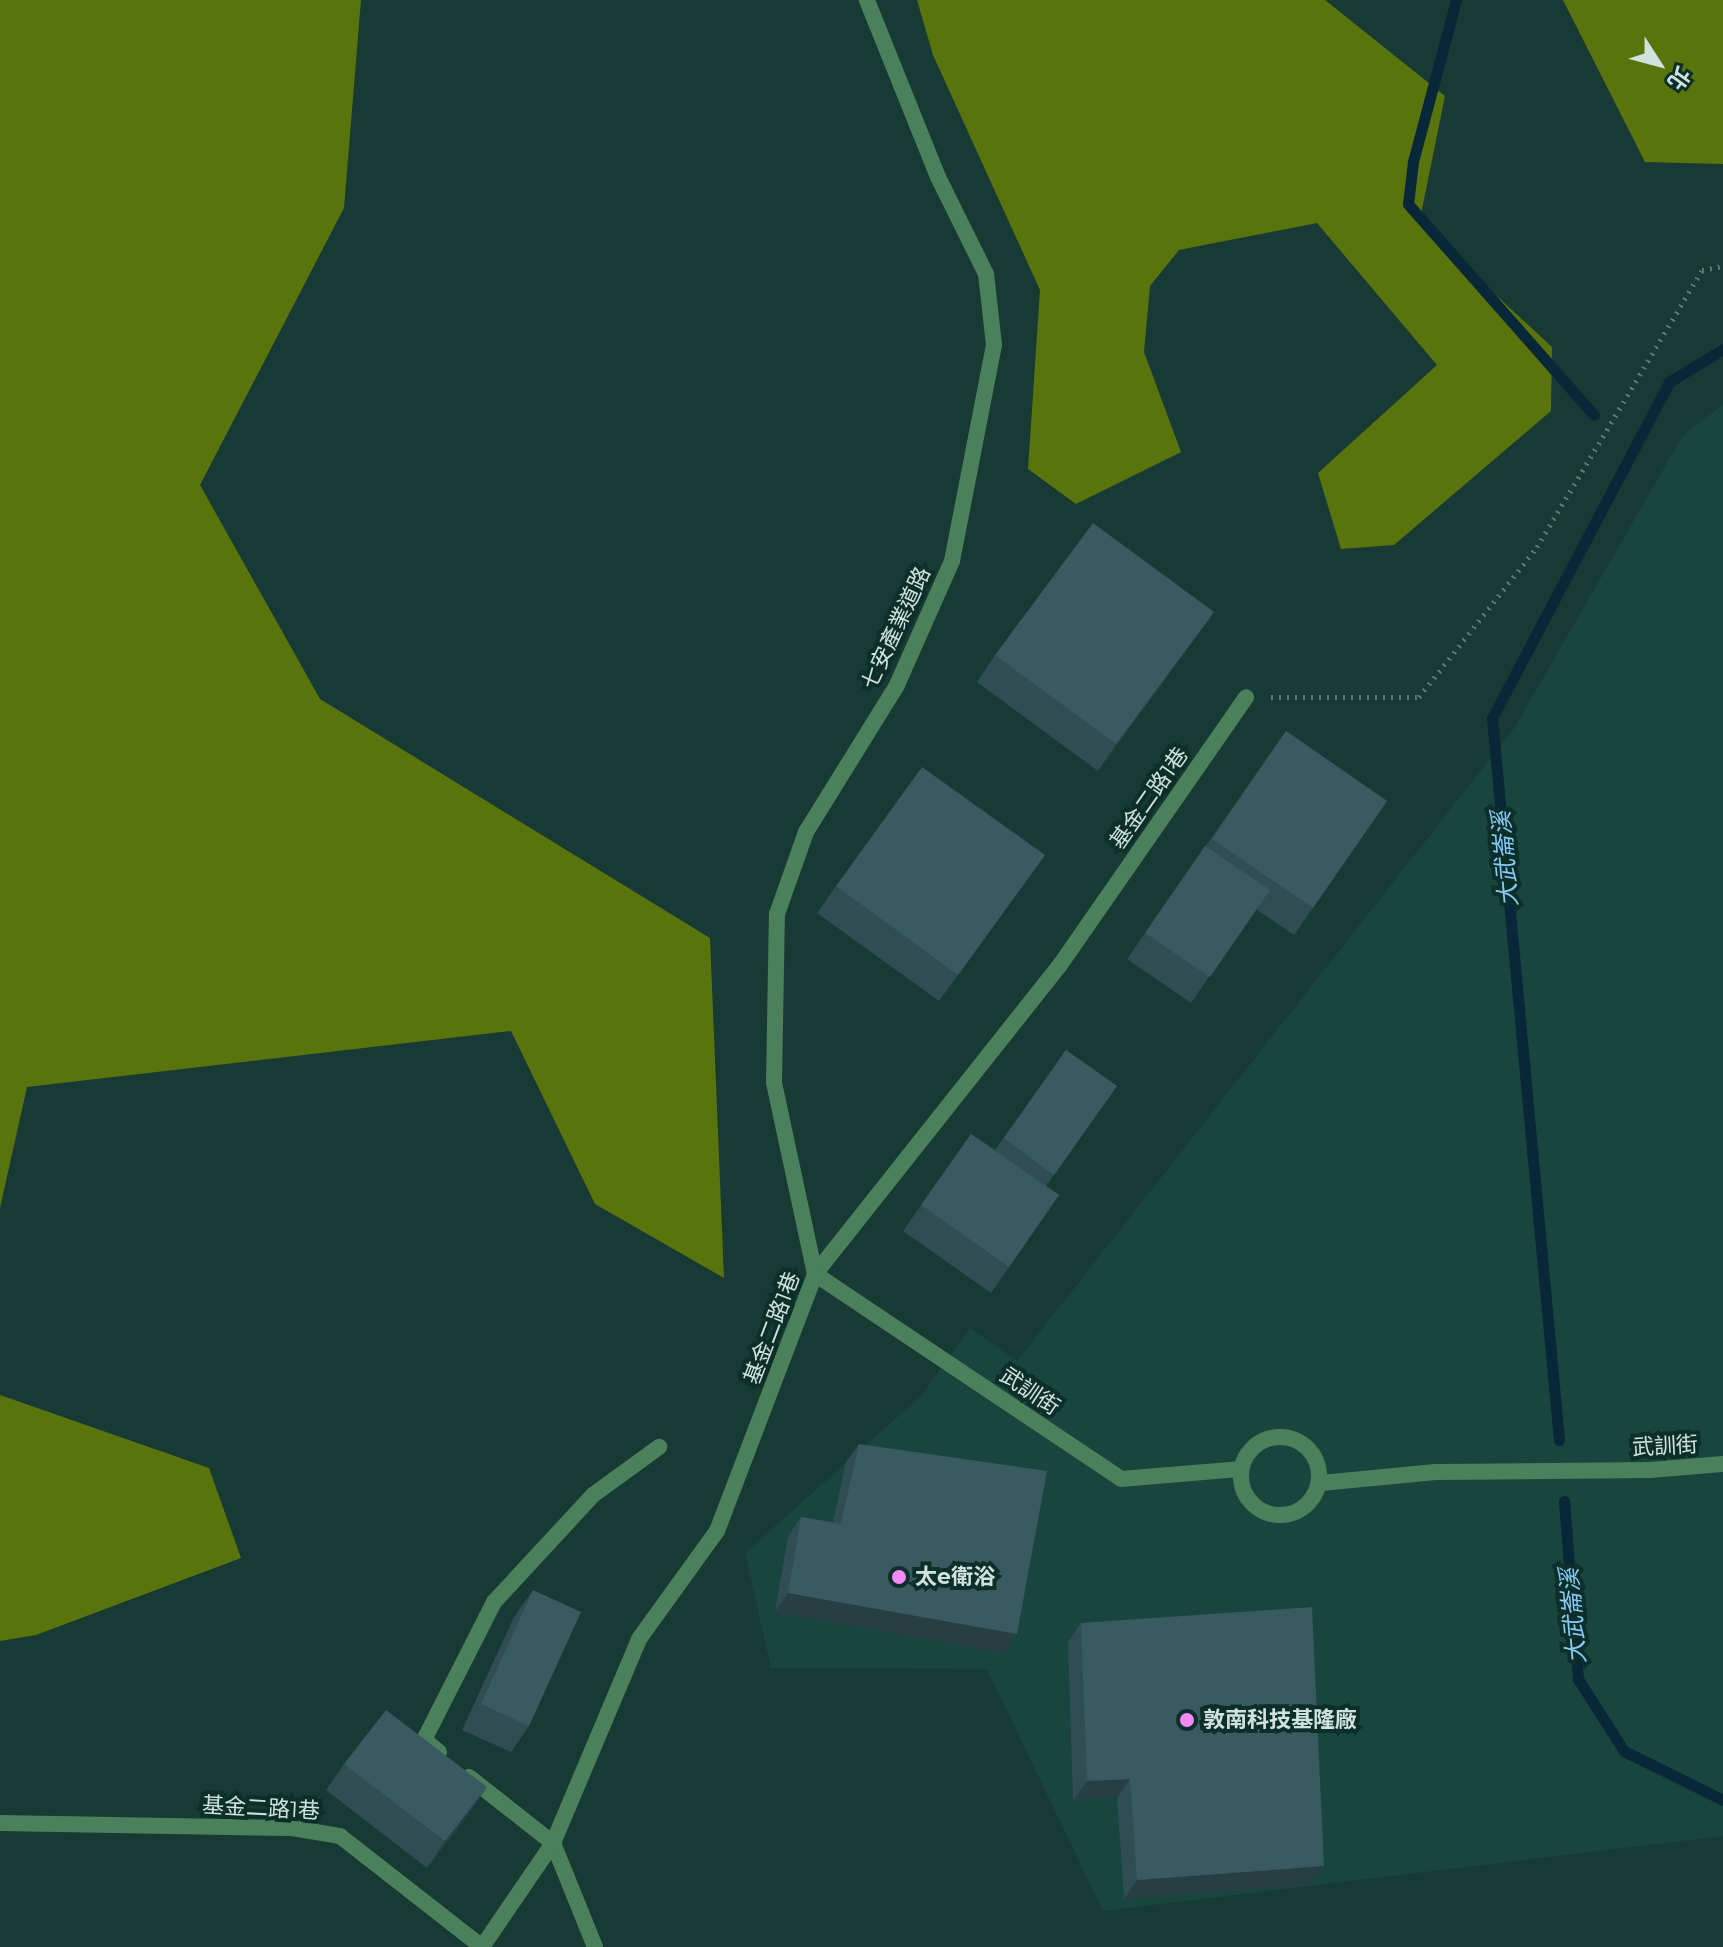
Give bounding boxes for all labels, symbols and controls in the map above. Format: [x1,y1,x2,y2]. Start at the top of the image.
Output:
north arrow [1619,24,1699,104]
text: 北 [1661,62,1696,95]
street label: 七安產業道路 [856,563,936,693]
street label: 基金二路1巷 [1104,742,1194,854]
water label: 大武崙溪 [1486,810,1524,908]
street label: 基金二路1巷 [739,1268,805,1388]
street label: 武訓街 [995,1362,1065,1420]
street label: 武訓街 [1631,1431,1699,1461]
place label: 太e衛浴 [915,1564,995,1590]
water label: 大武崙溪 [1554,1567,1592,1665]
marker: 太e衛浴 [890,1568,908,1586]
place label: 敦南科技基隆廠 [1203,1707,1357,1733]
marker: 敦南科技基隆廠 [1178,1711,1196,1729]
street label: 基金二路1巷 [201,1792,321,1824]

